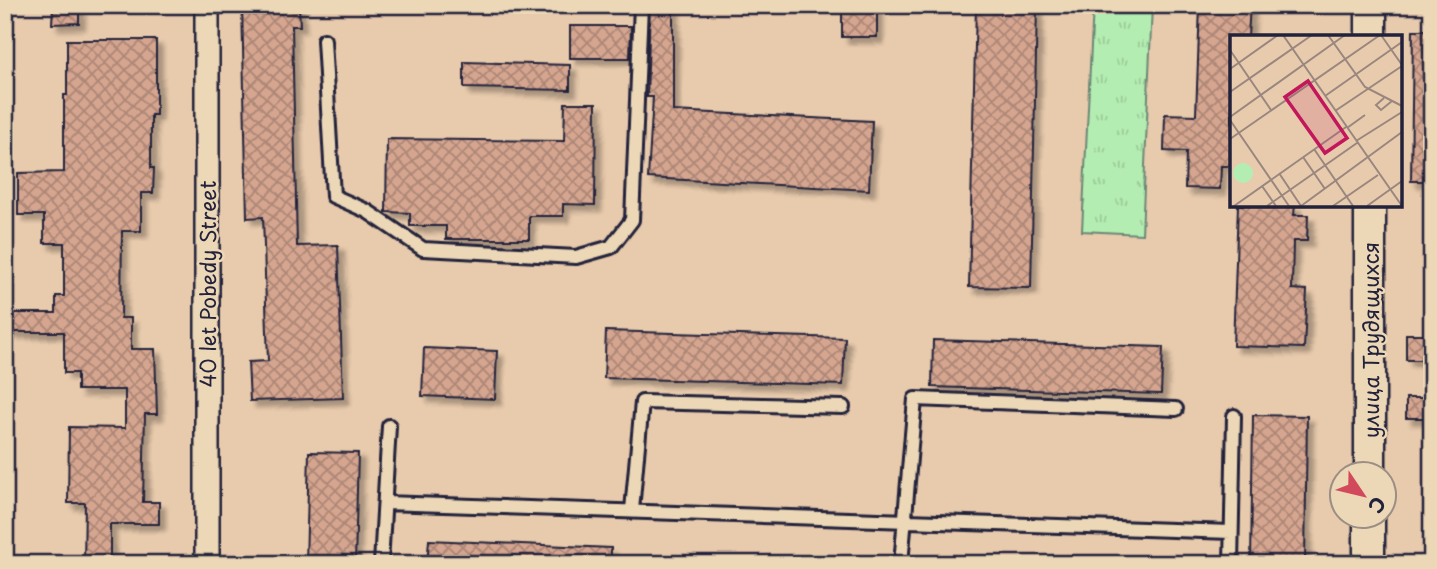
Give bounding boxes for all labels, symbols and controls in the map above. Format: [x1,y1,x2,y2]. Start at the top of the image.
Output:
inset map [1230,35,1402,206]
street label: 40 let Pobedy Street [191,180,223,388]
street label: улица Трудящихся [1354,242,1386,438]
north arrow [1328,461,1398,530]
text: С [1362,491,1393,519]

